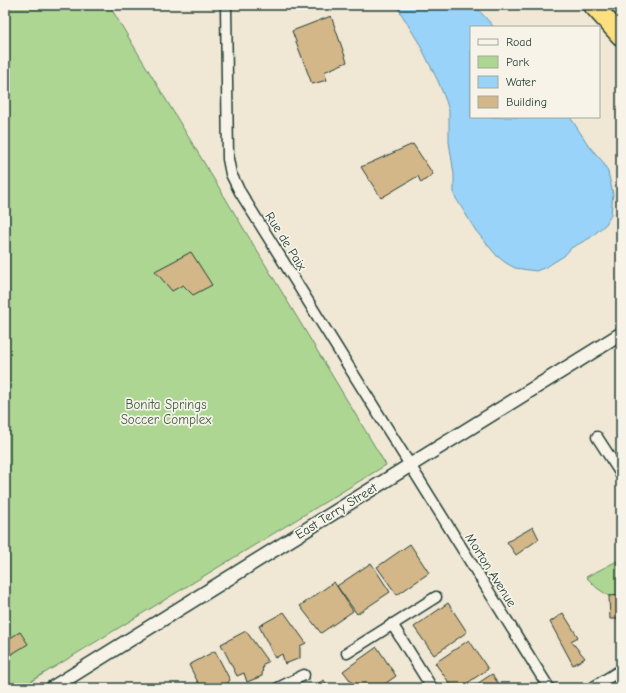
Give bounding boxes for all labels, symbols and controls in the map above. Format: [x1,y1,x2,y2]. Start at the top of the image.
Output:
legend [470,26,600,118]
text: Road [506,35,532,49]
text: Park [506,55,529,69]
text: Water [506,75,536,89]
text: Building [506,95,547,109]
street label: Rue de Paix [262,209,310,273]
park label: Bonita Springs Soccer Complex [121,397,212,427]
street label: East Terry Street [292,479,381,542]
street label: Morton Avenue [462,530,520,610]

